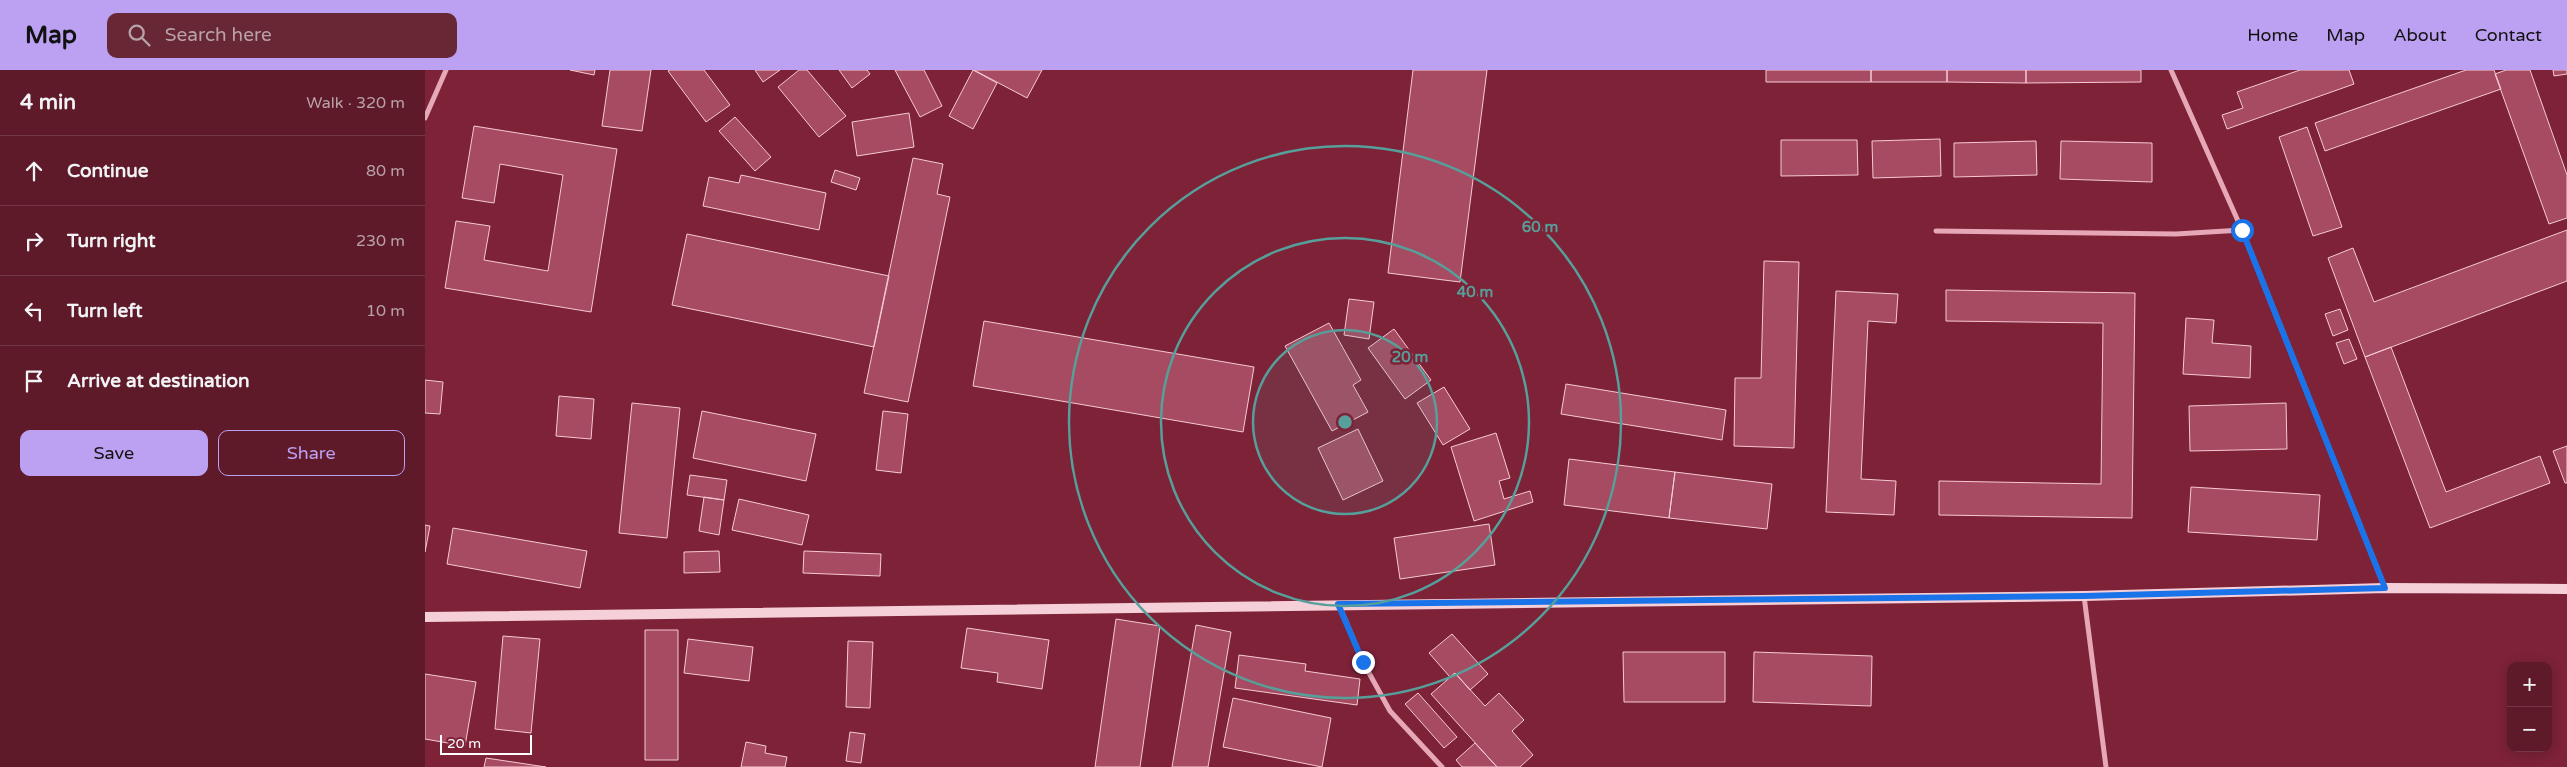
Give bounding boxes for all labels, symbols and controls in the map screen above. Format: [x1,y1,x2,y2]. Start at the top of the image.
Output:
search box [107,13,457,58]
text: Map [25,21,77,50]
icon: search [125,21,153,49]
text: Search here [165,24,272,46]
text: Home [2247,24,2298,46]
text: Map [2326,24,2365,46]
text: About [2393,24,2447,46]
text: Contact [2475,24,2542,46]
text: 4 min [20,90,76,115]
text: Walk · 320 m [306,93,405,113]
icon: ahead [20,157,48,185]
text: Continue [67,160,149,182]
text: 80 m [366,161,405,181]
text: 60 m [1522,218,1558,236]
route start [2231,219,2254,242]
icon: right [20,227,48,255]
text: Turn right [67,230,155,252]
text: 230 m [356,231,405,251]
text: 40 m [1457,283,1493,301]
icon: left [20,297,48,325]
text: Turn left [67,300,143,322]
text: 10 m [366,301,405,321]
text: 20 m [1392,348,1428,366]
icon: arrive [20,367,48,395]
text: Arrive at destination [67,370,250,392]
centre of rings [1336,413,1354,431]
button: Save [20,430,208,476]
button: Share [218,430,405,476]
route end [1352,651,1375,674]
map controls [2507,662,2552,752]
button: + [2507,662,2552,707]
button: − [2507,707,2552,752]
scale bar [440,732,533,755]
text: 20 m [447,735,481,752]

